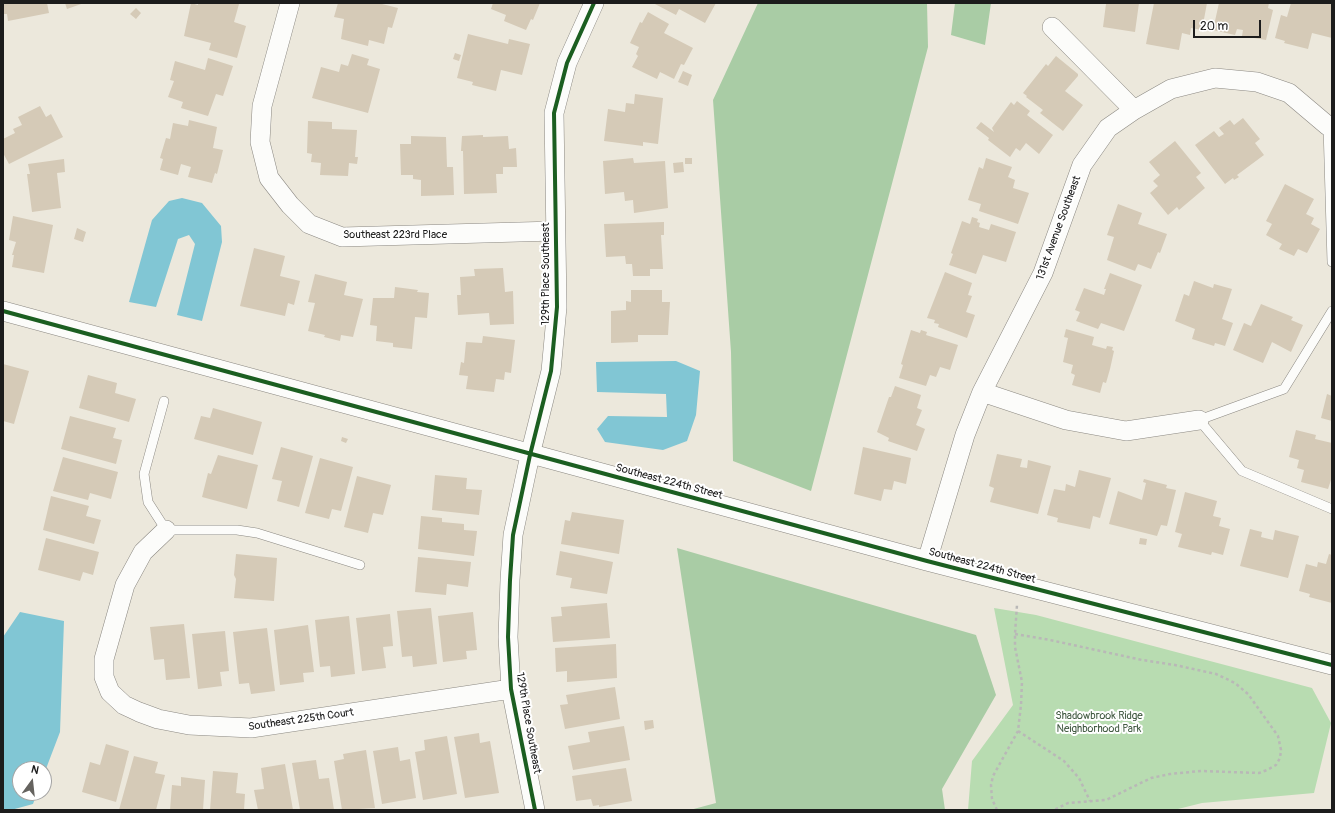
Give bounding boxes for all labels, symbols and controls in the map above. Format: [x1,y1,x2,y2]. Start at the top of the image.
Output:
scale bar [1195,12,1263,38]
text: 20 m [1200,19,1228,34]
street label: 131st Avenue Southeast [1034,174,1084,282]
street label: 129th Place Southeast [539,223,553,325]
street label: Southeast 223rd Place [343,228,447,242]
street label: Southeast 224th Street [614,461,724,503]
street label: Southeast 224th Street [927,545,1037,587]
street label: 129th Place Southeast [513,671,543,775]
street label: Southeast 225th Court [247,706,355,734]
park label: Shadowbrook Ridge Neighborhood Park [1055,709,1143,735]
north arrow [12,761,52,801]
text: N [30,763,40,777]

